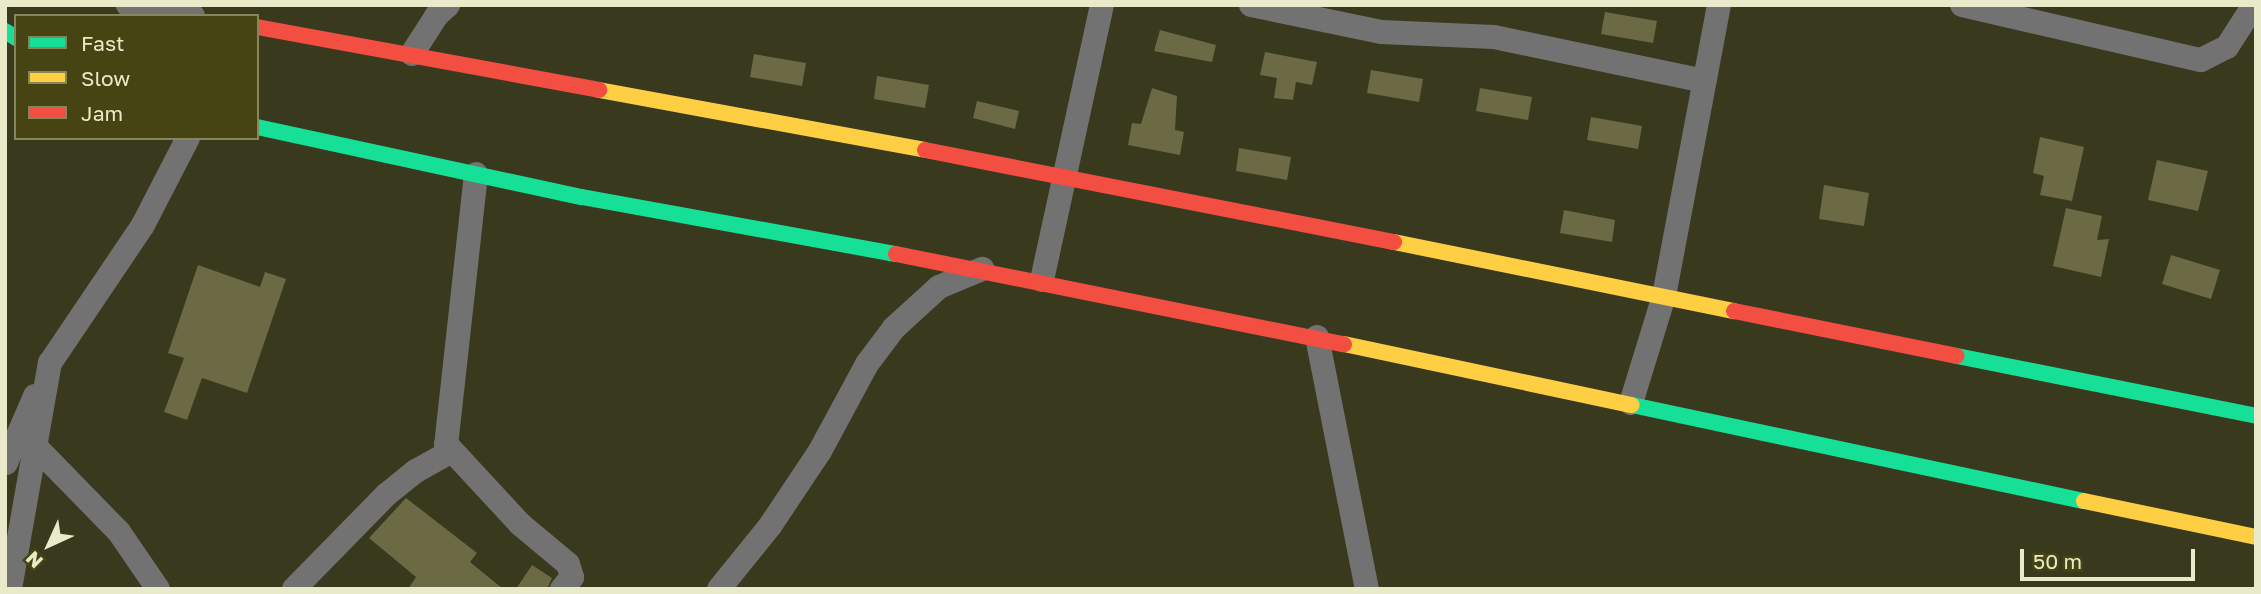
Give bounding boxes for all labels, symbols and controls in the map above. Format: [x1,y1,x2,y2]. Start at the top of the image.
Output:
legend [14,14,259,140]
text: Fast [81,30,124,56]
text: Slow [81,65,130,91]
text: Jam [81,100,123,126]
north arrow [14,510,84,580]
scale bar [2023,534,2198,578]
text: N [21,547,47,573]
text: 50 m [2033,548,2082,574]

